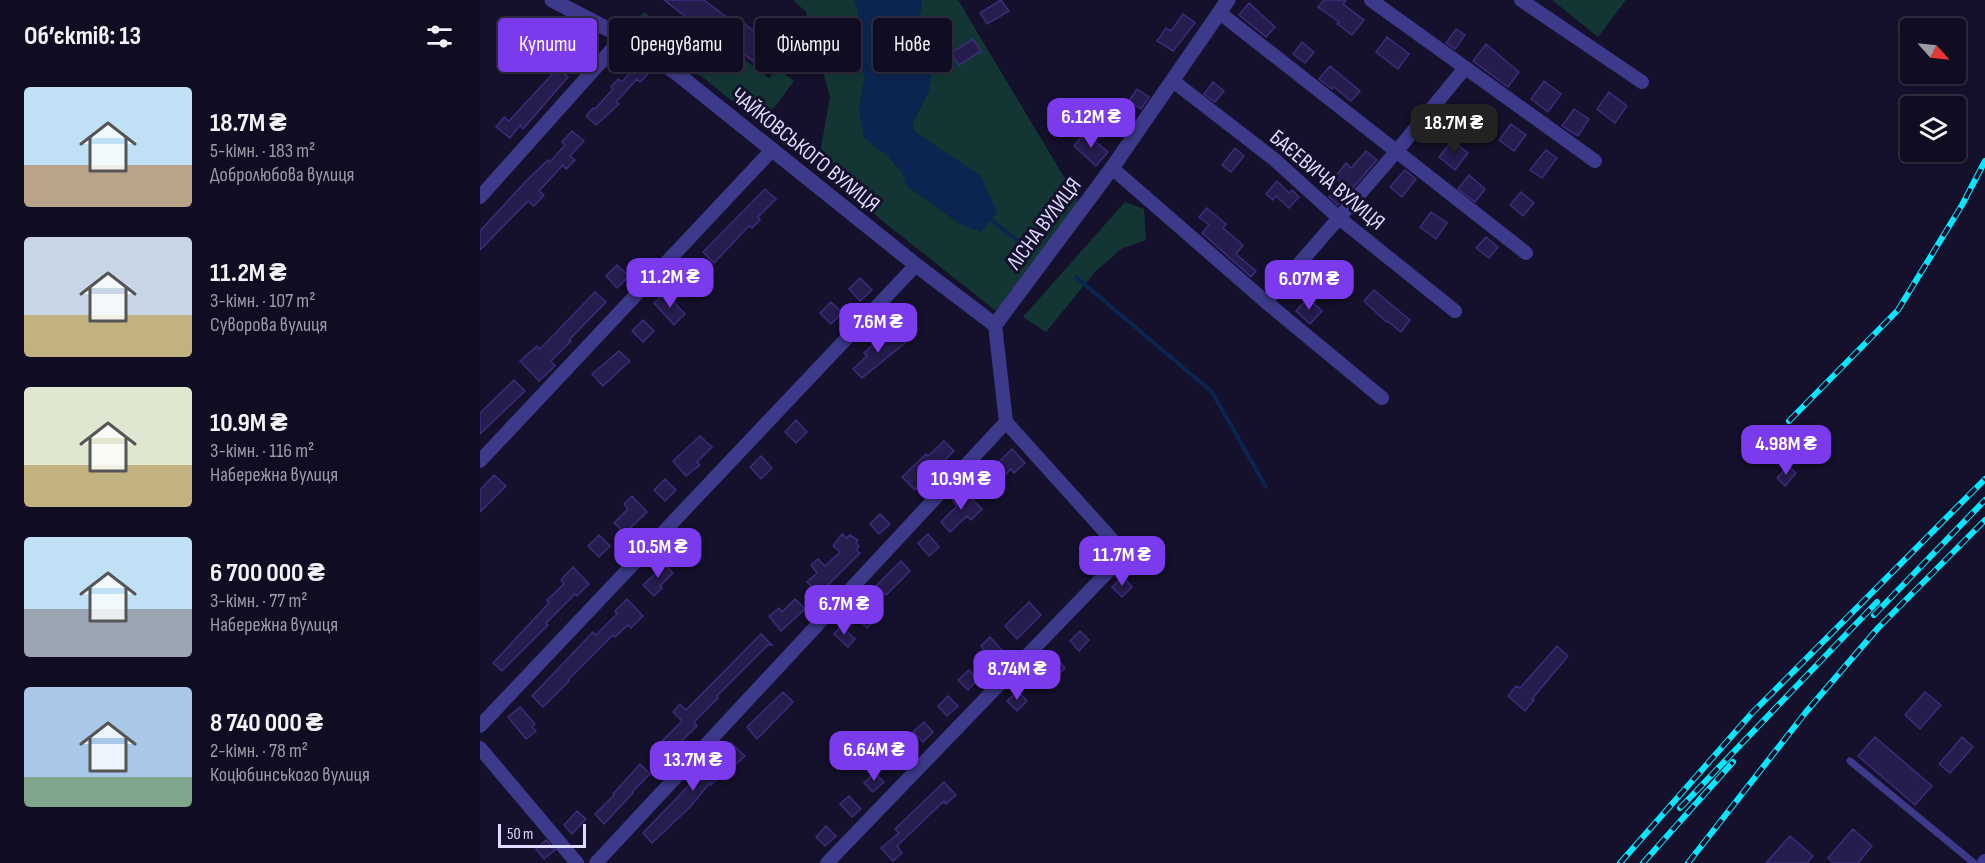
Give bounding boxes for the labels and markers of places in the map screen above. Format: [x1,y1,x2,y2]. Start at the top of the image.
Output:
pin: 6.12M ₴ [1036,98,1146,149]
pin: 18.7M ₴ [1399,104,1509,155]
pin: 11.2M ₴ [615,258,725,309]
pin: 6.07M ₴ [1254,260,1364,311]
pin: 7.6M ₴ [829,303,927,354]
pin: 4.98M ₴ [1731,425,1841,476]
pin: 10.9M ₴ [906,460,1016,511]
pin: 10.5M ₴ [603,528,713,579]
pin: 11.7M ₴ [1067,536,1177,587]
pin: 6.7M ₴ [795,585,893,636]
pin: 8.74M ₴ [962,650,1072,701]
pin: 6.64M ₴ [819,731,929,782]
pin: 13.7M ₴ [638,741,748,792]

